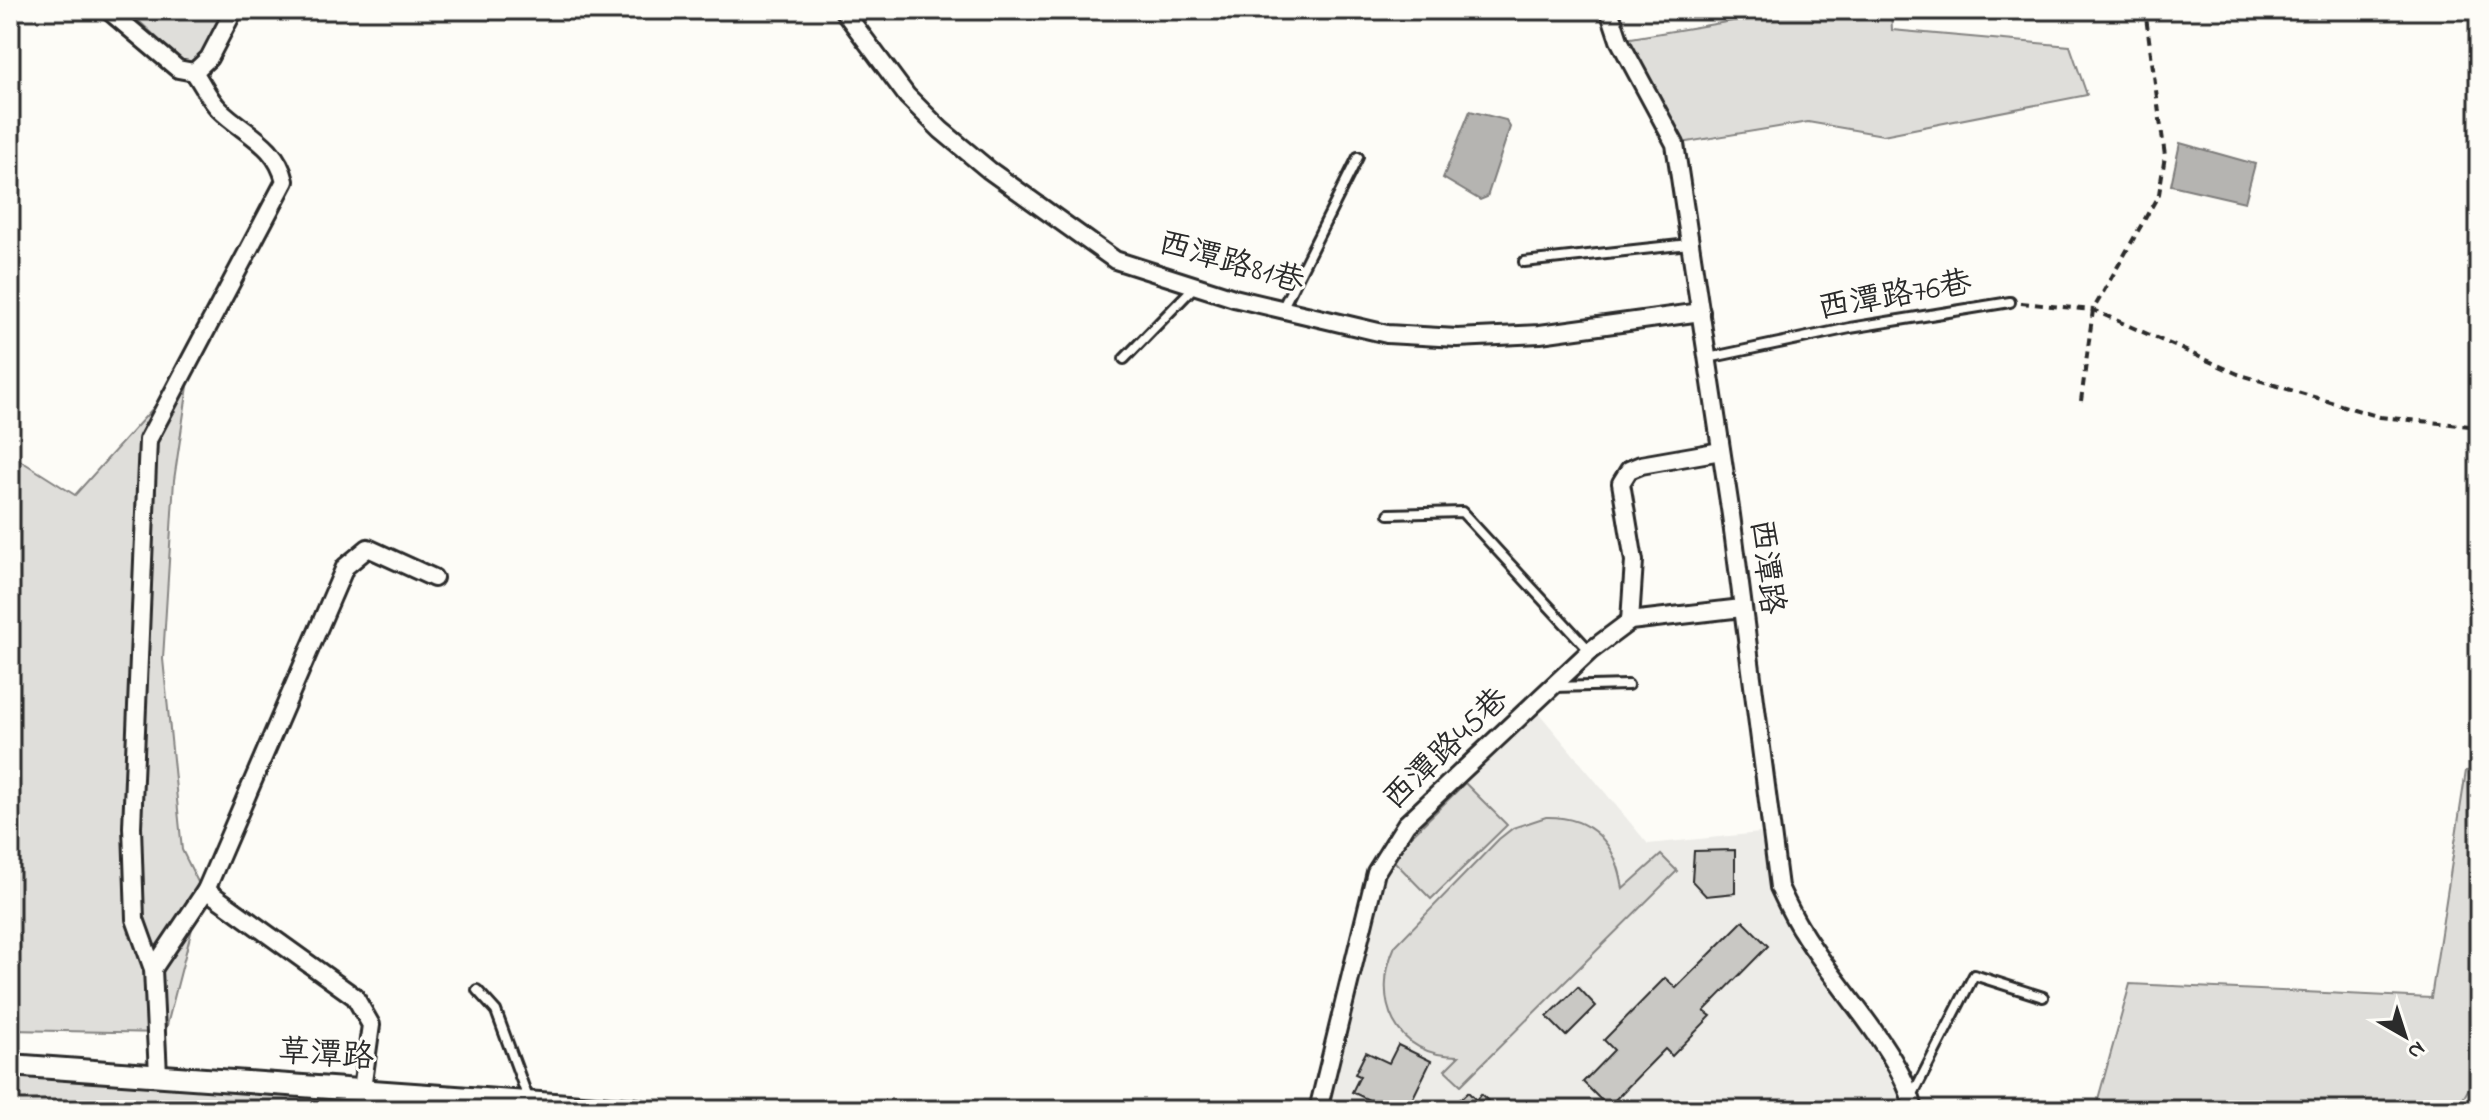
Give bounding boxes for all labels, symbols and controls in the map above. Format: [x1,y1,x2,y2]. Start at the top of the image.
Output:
street label: 西潭路81巷 [1152,221,1310,307]
street label: 西潭路76巷 [1814,260,1976,334]
street label: 西潭路 [1736,516,1794,618]
street label: 西潭路45巷 [1373,678,1521,822]
north arrow [2365,996,2445,1076]
street label: 草潭路 [276,1029,376,1083]
text: N [2400,1032,2432,1066]

